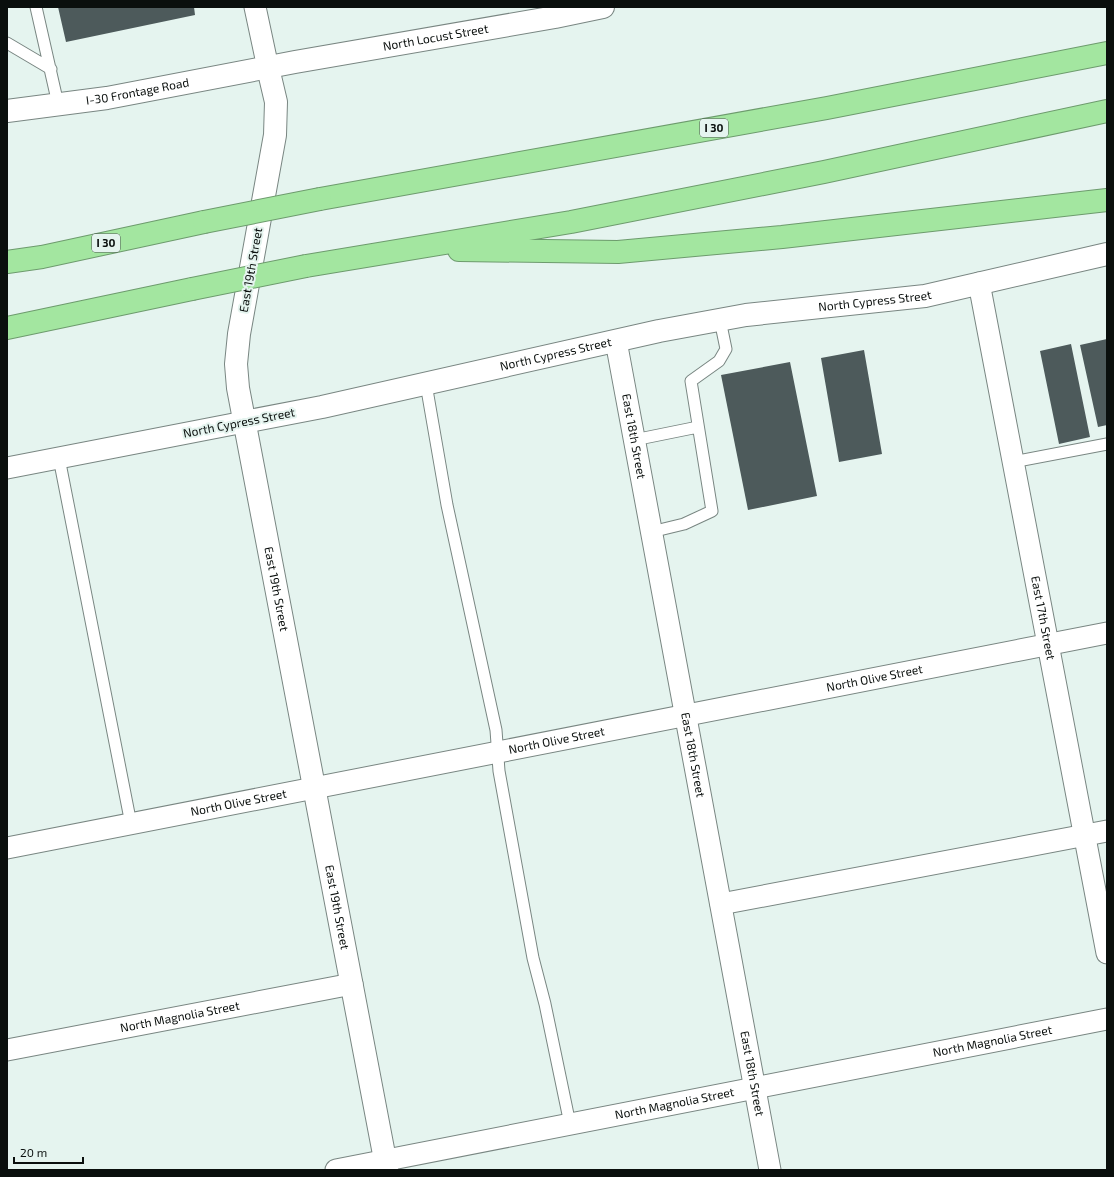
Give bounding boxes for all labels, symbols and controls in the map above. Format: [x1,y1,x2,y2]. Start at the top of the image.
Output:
street label: North Locust Street [382,21,490,53]
street label: I-30 Frontage Road [85,74,190,107]
road number: I 30 [700,119,728,137]
street label: East 19th Street [236,226,264,313]
road number: I 30 [92,234,120,252]
street label: North Cypress Street [817,287,933,313]
street label: North Cypress Street [498,334,613,373]
street label: East 18th Street [620,392,650,480]
street label: North Cypress Street [182,404,296,440]
street label: East 19th Street [262,545,292,633]
street label: East 17th Street [1029,575,1059,661]
street label: North Olive Street [825,661,924,694]
street label: East 18th Street [679,711,709,799]
street label: North Olive Street [507,723,606,756]
street label: North Olive Street [189,785,288,818]
street label: East 19th Street [323,864,353,951]
street label: North Magnolia Street [119,998,241,1034]
street label: North Magnolia Street [932,1022,1054,1059]
street label: East 18th Street [738,1030,768,1117]
street label: North Magnolia Street [614,1084,736,1121]
scale bar [14,1139,83,1165]
text: 20 m [20,1145,47,1159]

